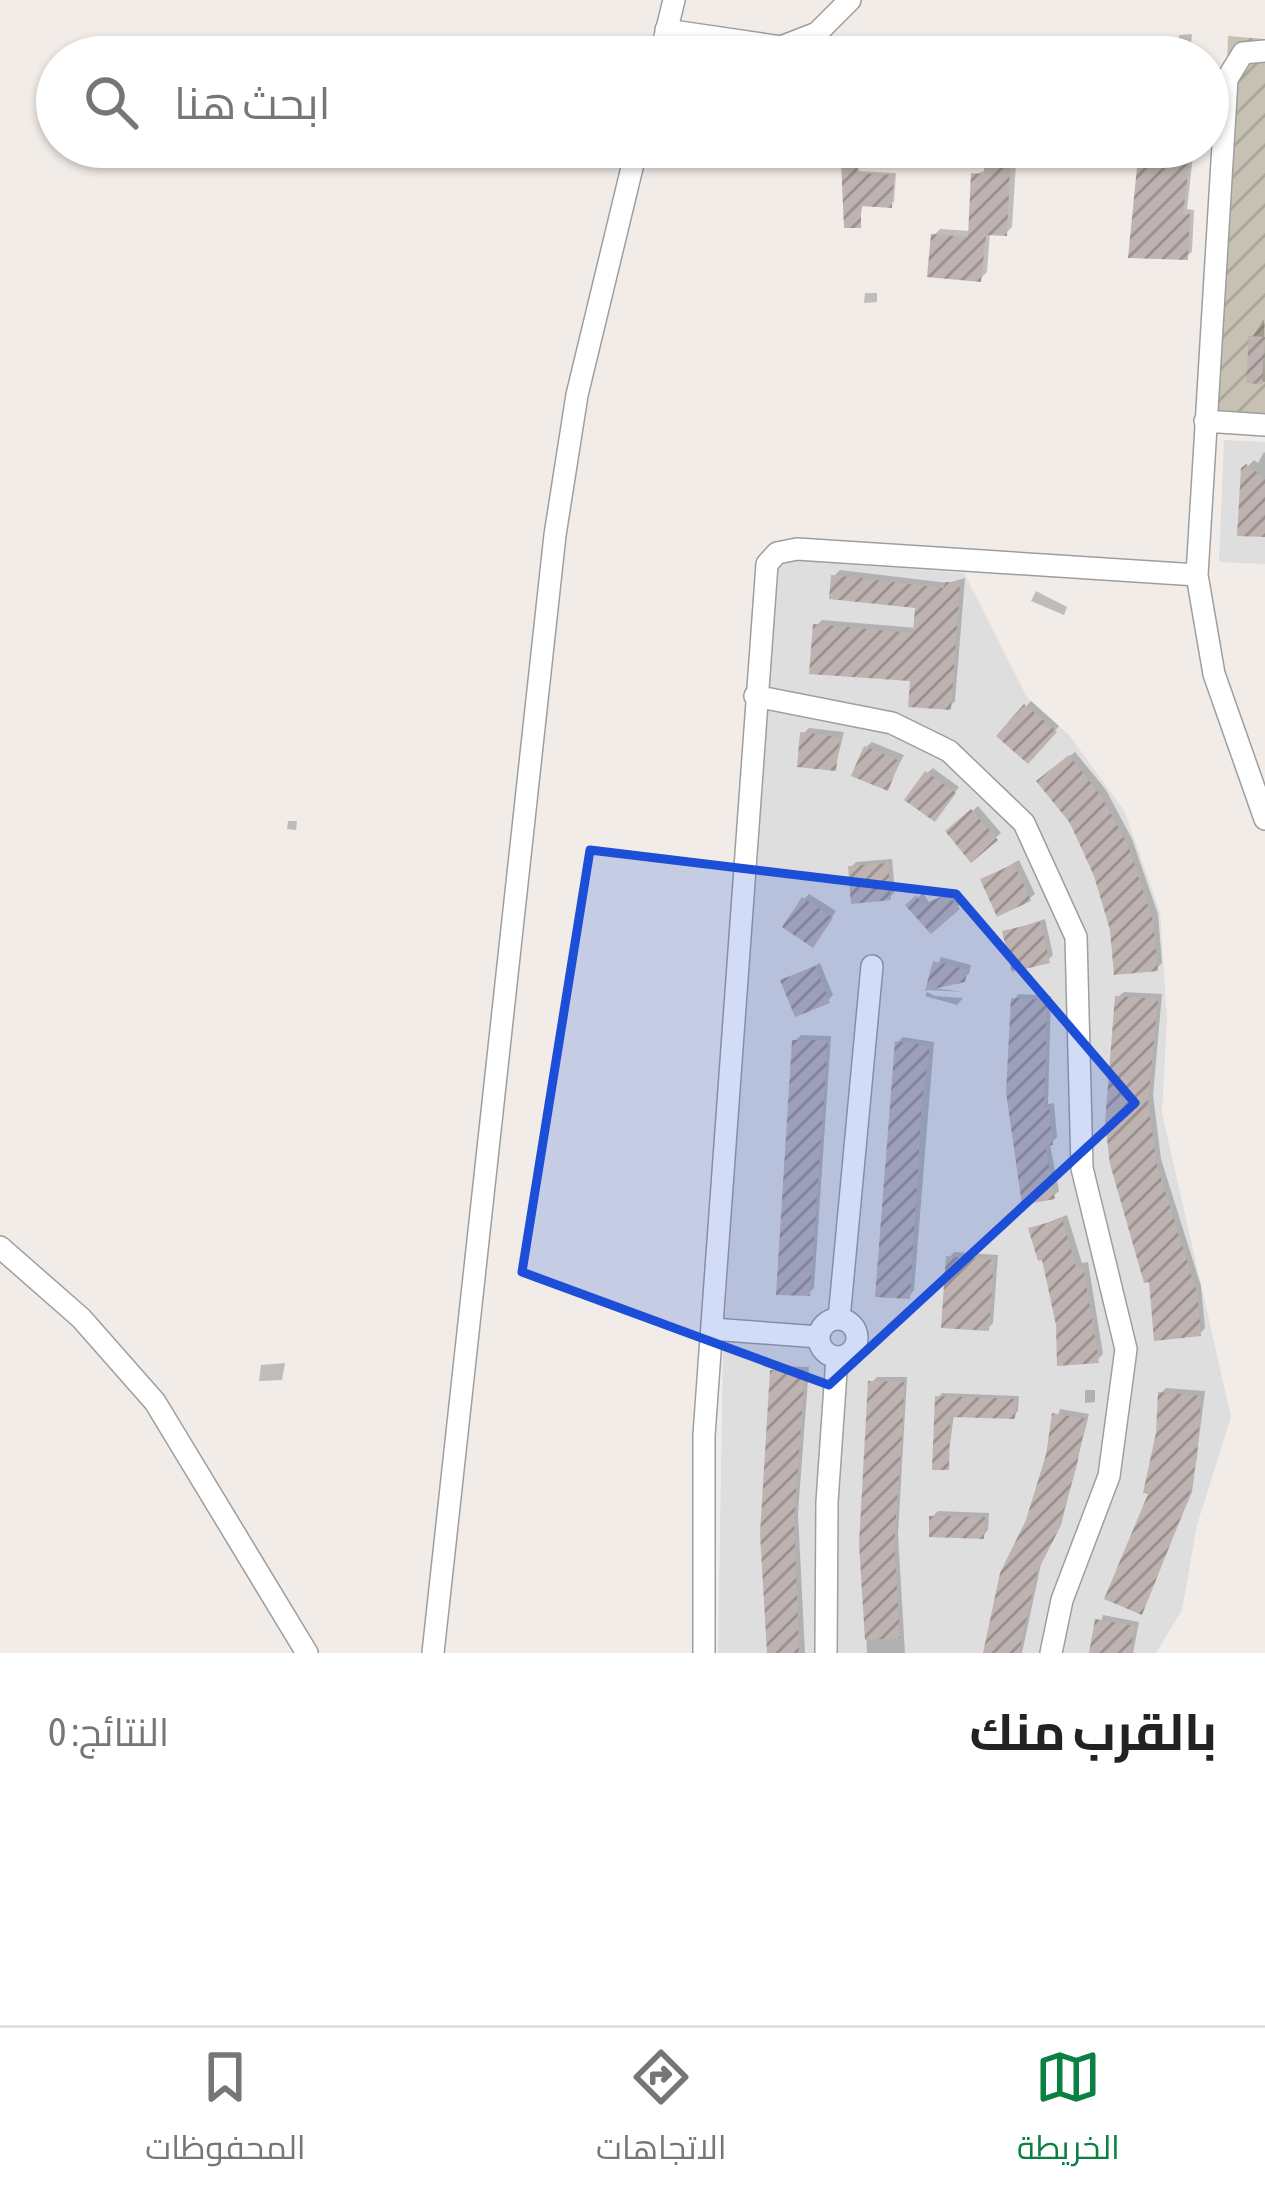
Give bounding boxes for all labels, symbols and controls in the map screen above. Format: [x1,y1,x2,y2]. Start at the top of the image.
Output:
search box [36,36,1229,168]
icon: search [78,69,144,135]
text: ابحث هنا [174,77,331,129]
text: بالقرب منك [969,1702,1217,1761]
text: النتائج: 0 [48,1710,169,1754]
tab: المحفوظات [145,2044,306,2178]
tab: الاتجاهات [596,2044,727,2178]
tab: الخريطة [1017,2044,1120,2178]

